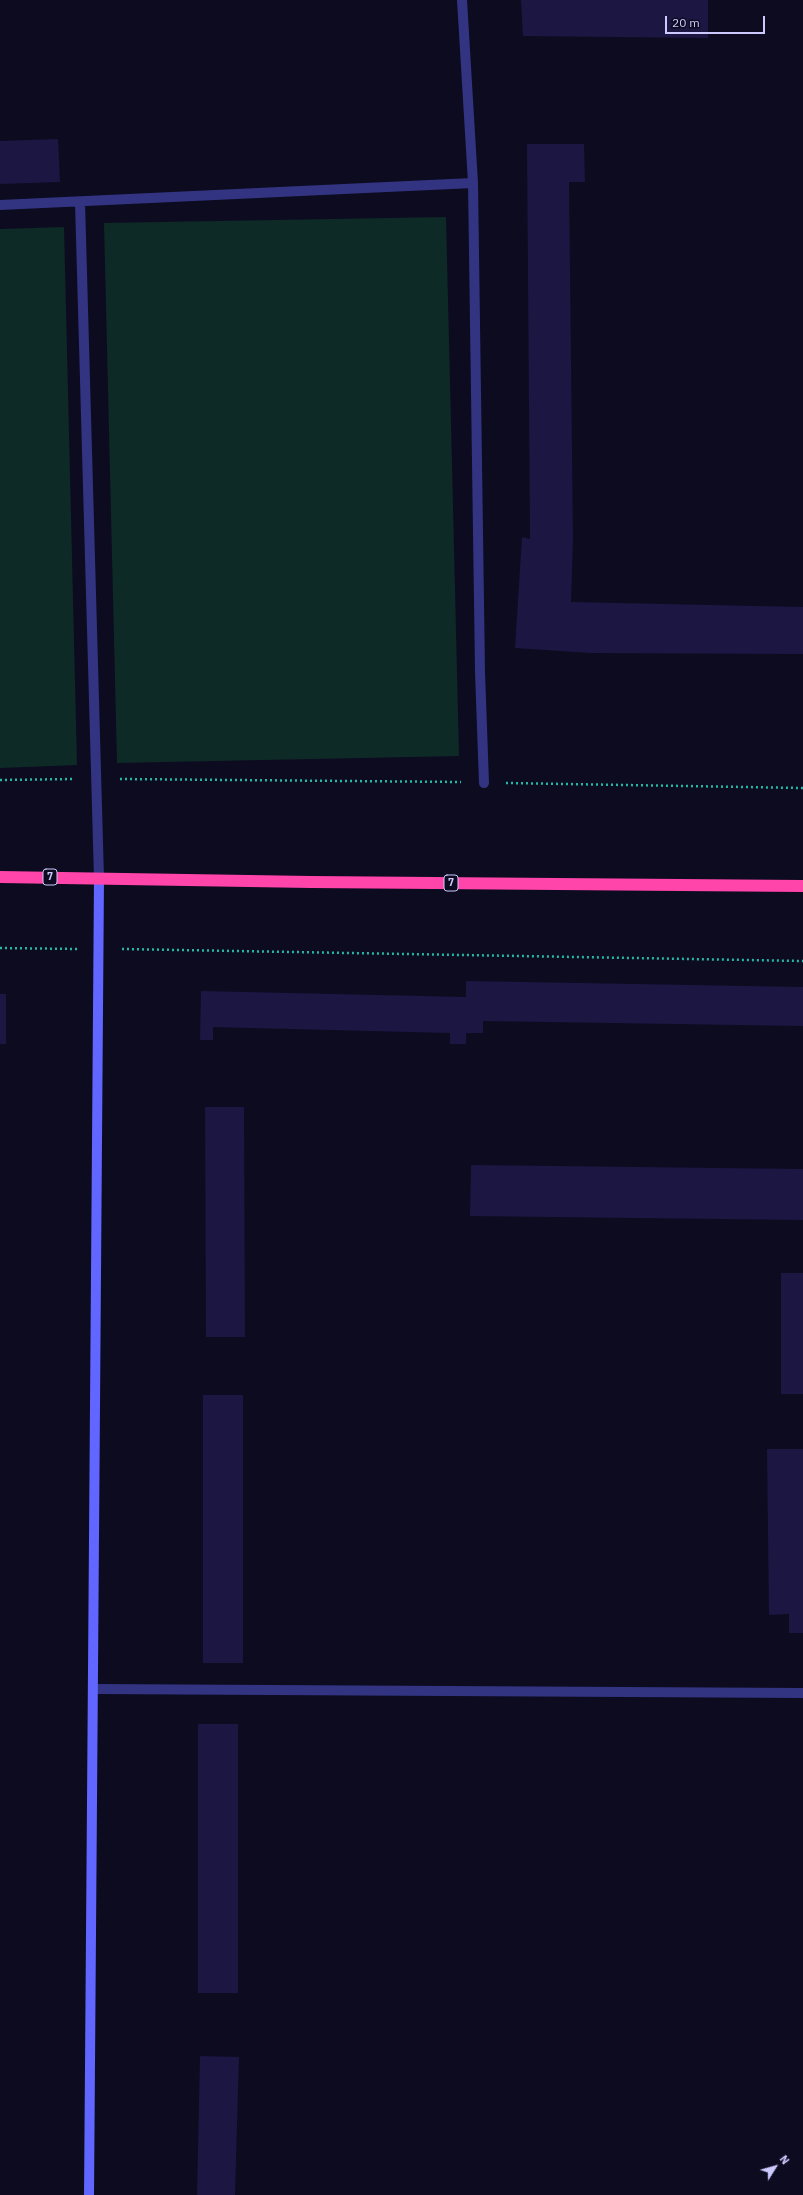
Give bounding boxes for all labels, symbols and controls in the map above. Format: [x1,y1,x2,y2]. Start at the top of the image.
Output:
scale bar [667,8,767,34]
text: 20 m [672,15,700,30]
road number: 7 [43,869,57,885]
road number: 7 [444,875,458,891]
north arrow [755,2147,795,2187]
text: N [777,2152,793,2167]

